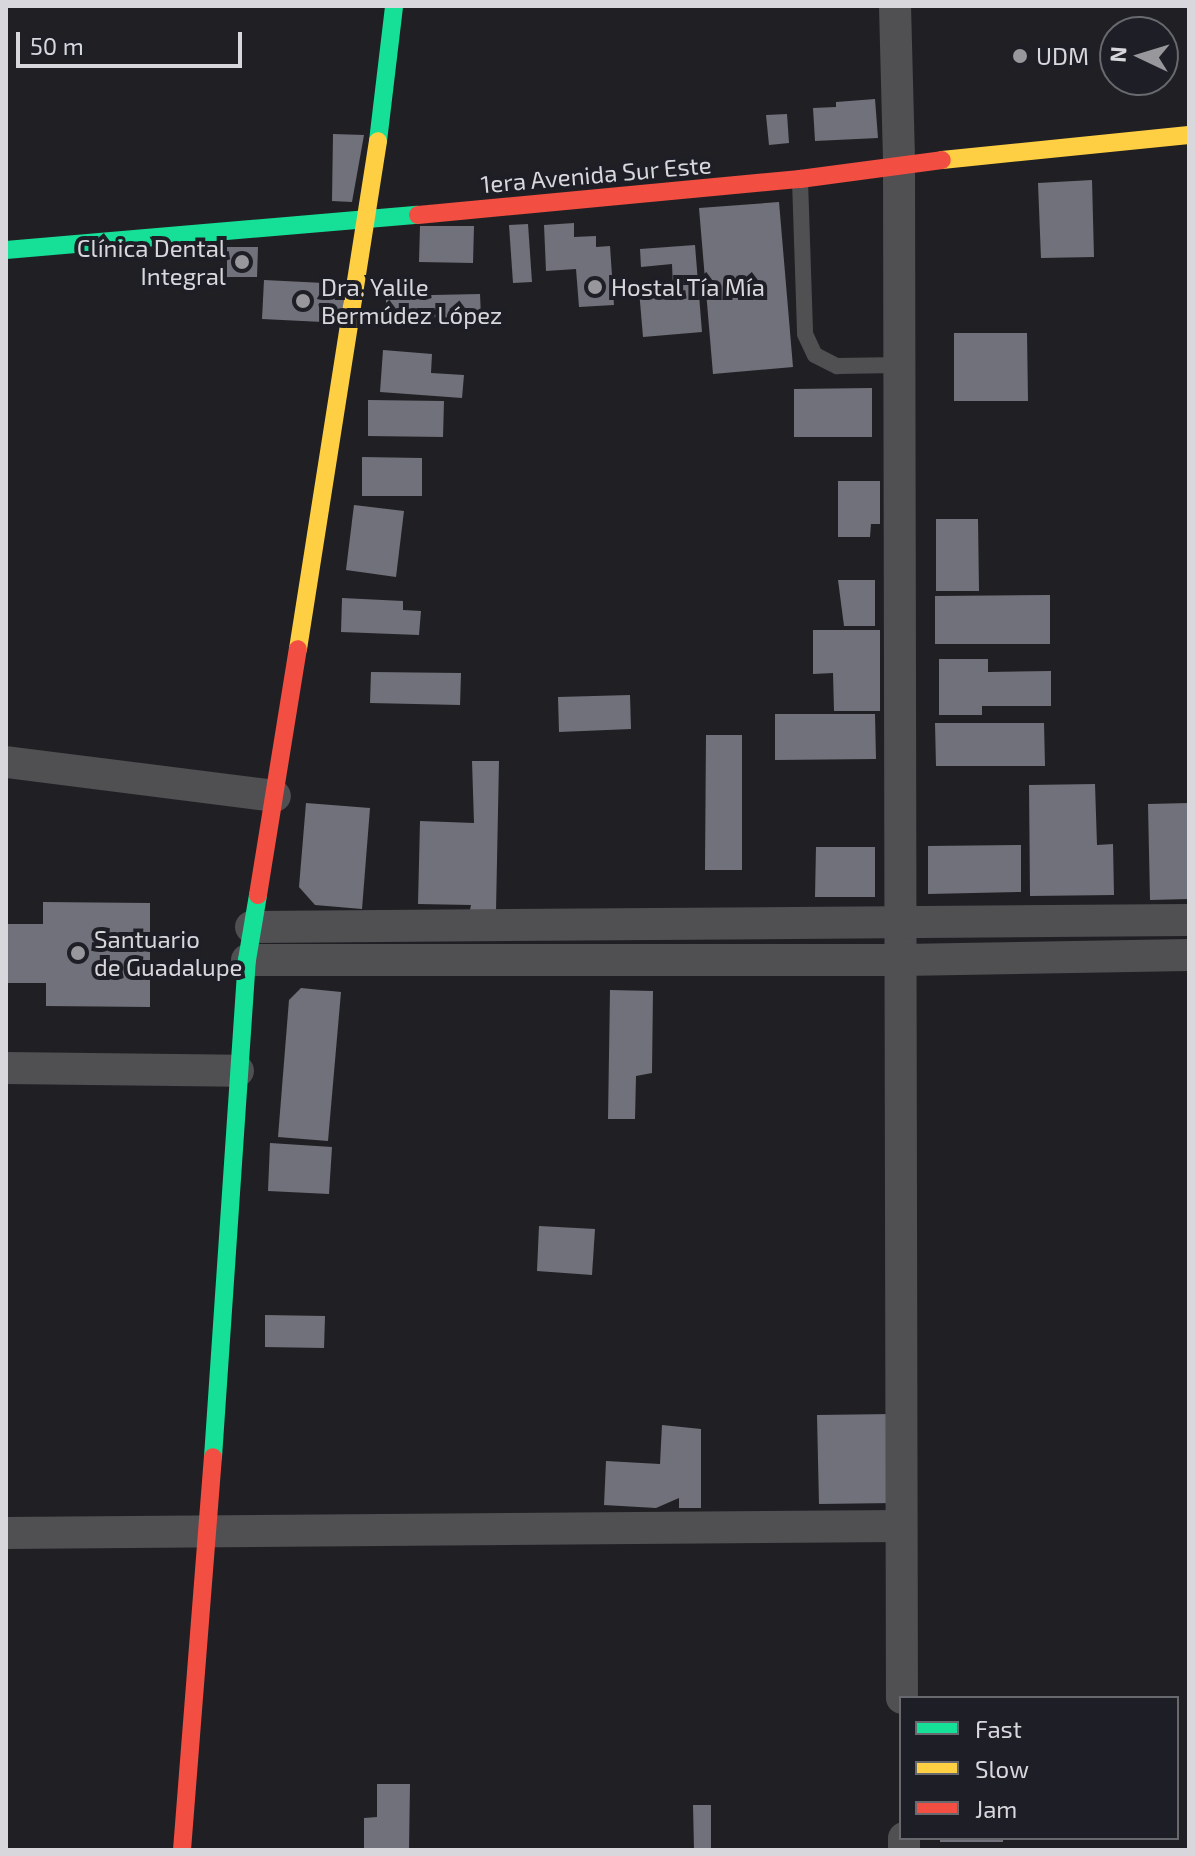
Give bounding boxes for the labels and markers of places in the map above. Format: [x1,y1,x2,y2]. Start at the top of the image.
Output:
place label: UDM [1036,42,1089,70]
marker: UDM [1011,47,1029,65]
place label: Clínica Dental Integral [77,234,226,290]
marker: Clínica Dental Integral [233,253,251,271]
place label: Dra. Yalile Bermúdez López [321,273,502,329]
place label: Hostal Tía Mía [611,273,766,301]
marker: Hostal Tía Mía [586,278,604,296]
marker: Dra. Yalile Bermúdez López [292,290,314,312]
place label: Santuario de Guadalupe [94,925,242,981]
marker: Santuario de Guadalupe [69,944,87,962]

